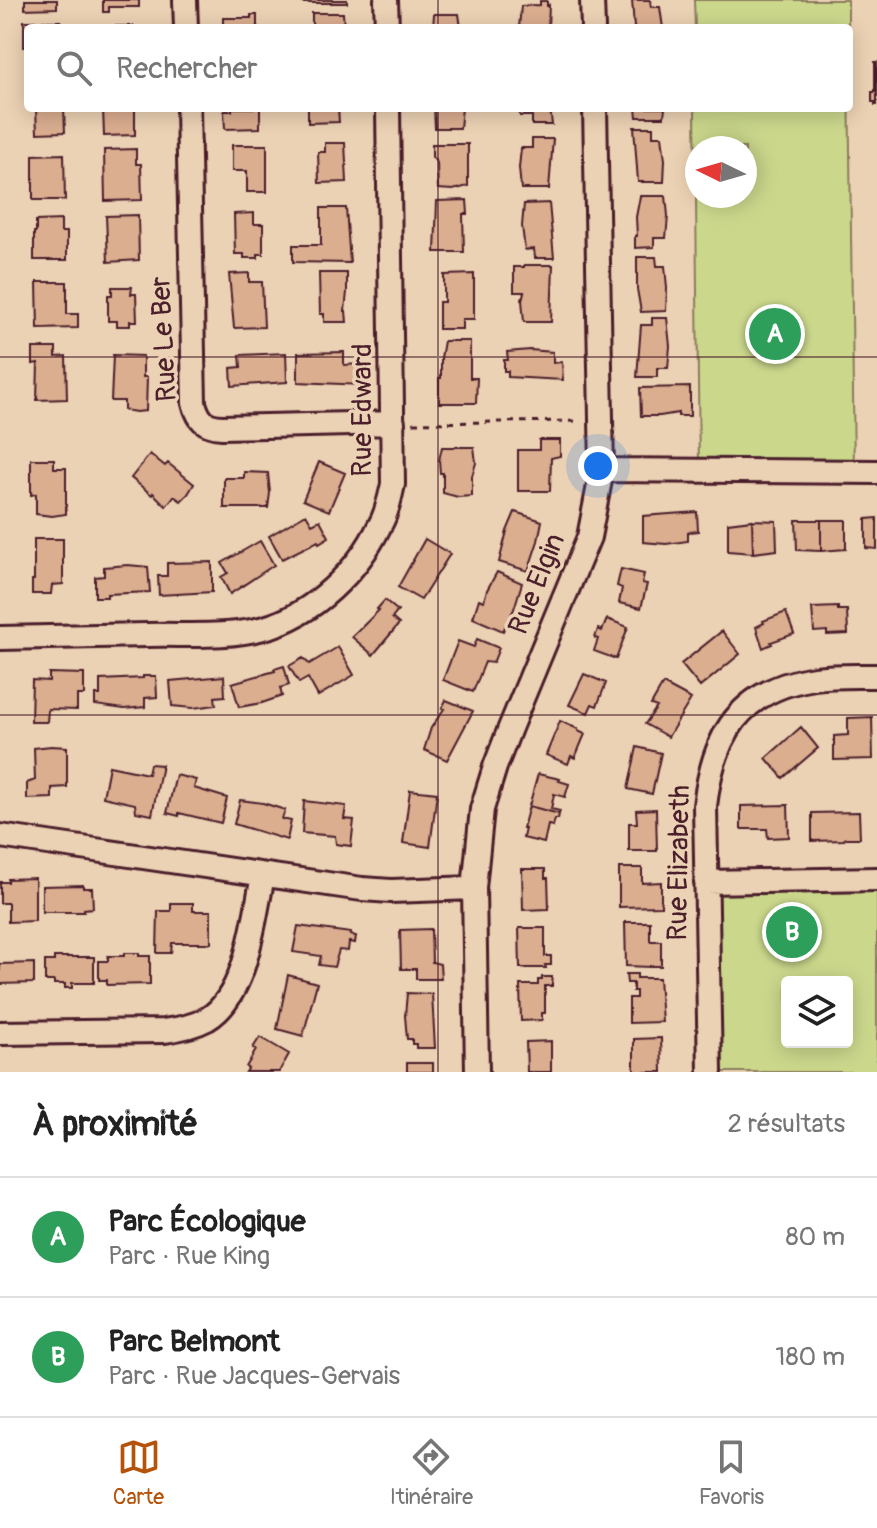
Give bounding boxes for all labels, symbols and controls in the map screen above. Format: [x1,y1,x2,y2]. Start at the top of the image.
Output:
search box [24,24,853,112]
icon: search [52,46,96,90]
text: Rechercher [116,50,258,87]
north arrow [685,136,757,208]
street label: Rue Le Ber [143,275,185,403]
pin: A [749,304,801,364]
street label: Rue Edward [345,343,380,477]
your location [578,446,618,486]
street label: Rue Elgin [501,528,573,640]
street label: Rue Elizabeth [660,785,698,941]
pin: B [766,902,818,962]
map controls [781,976,853,1048]
button: layers [781,976,853,1048]
text: À proximité [32,1103,198,1146]
text: 2 résultats [727,1108,845,1140]
text: Parc Écologique [108,1203,306,1240]
text: A [50,1221,66,1253]
text: 80 m [785,1221,845,1253]
text: Parc · Rue King [108,1240,270,1272]
text: Parc Belmont [108,1323,280,1360]
text: B [51,1341,65,1373]
text: 180 m [775,1341,845,1373]
text: Parc · Rue Jacques-Gervais [108,1360,400,1392]
tab: Carte [113,1435,164,1511]
tab: Itinéraire [390,1435,473,1511]
tab: Favoris [699,1435,764,1511]

